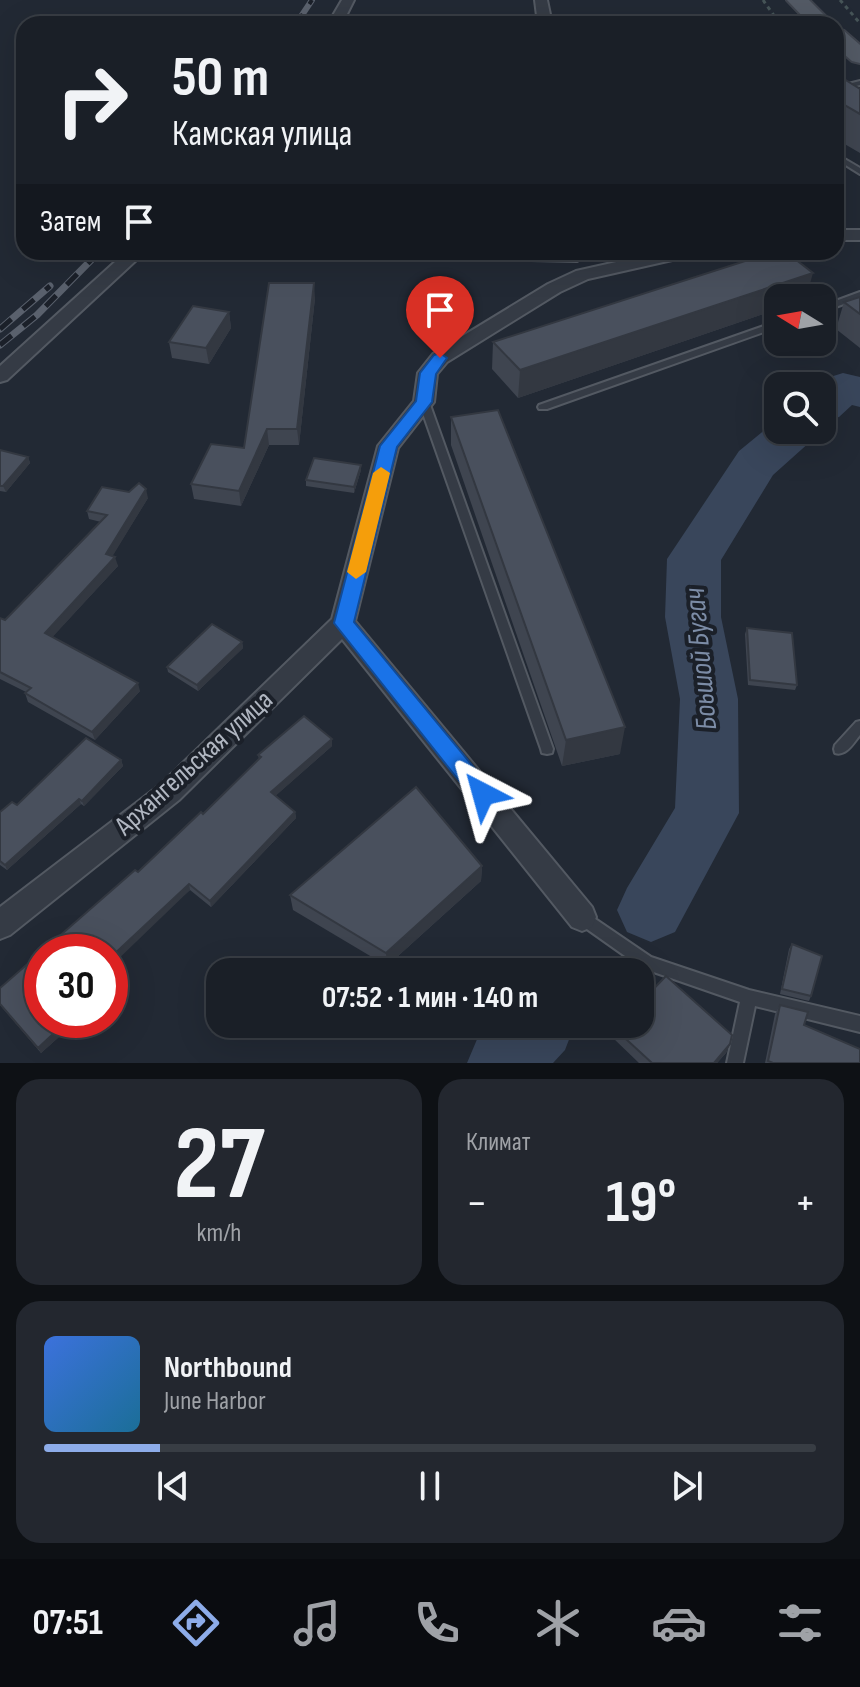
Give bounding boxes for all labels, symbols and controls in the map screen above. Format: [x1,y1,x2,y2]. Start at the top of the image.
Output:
text: 50 m [172,45,269,112]
icon: right [40,48,144,152]
text: Камская улица [172,113,352,156]
icon: arrive [117,200,161,244]
text: Затем [40,204,101,240]
pin [406,276,474,358]
north arrow [764,284,836,356]
map controls [764,284,836,444]
icon: arrive [418,288,462,332]
button: search [764,372,836,444]
water label: Боьшой Бугач [677,586,725,732]
street label: Архангельская улица [108,684,280,843]
position arrow [441,752,525,836]
speed limit sign: 30 [24,934,128,1038]
text: 07:52 · 1 мин · 140 m [322,980,538,1016]
text: 27 [174,1103,264,1228]
text: Климат [466,1127,530,1158]
text: 19° [606,1167,676,1239]
text: − [466,1177,488,1230]
text: + [794,1177,816,1230]
text: km/h [197,1218,241,1249]
text: Northbound [164,1350,292,1386]
text: June Harbor [164,1386,266,1417]
icon: previous [151,1464,195,1508]
icon: pause [408,1464,452,1508]
icon: next [665,1464,709,1508]
icon: directions [168,1595,224,1651]
icon: music [289,1595,345,1651]
icon: phone [409,1595,465,1651]
icon: climate [530,1595,586,1651]
icon: car [651,1595,707,1651]
icon: filters [772,1595,828,1651]
text: 07:51 [32,1602,103,1645]

